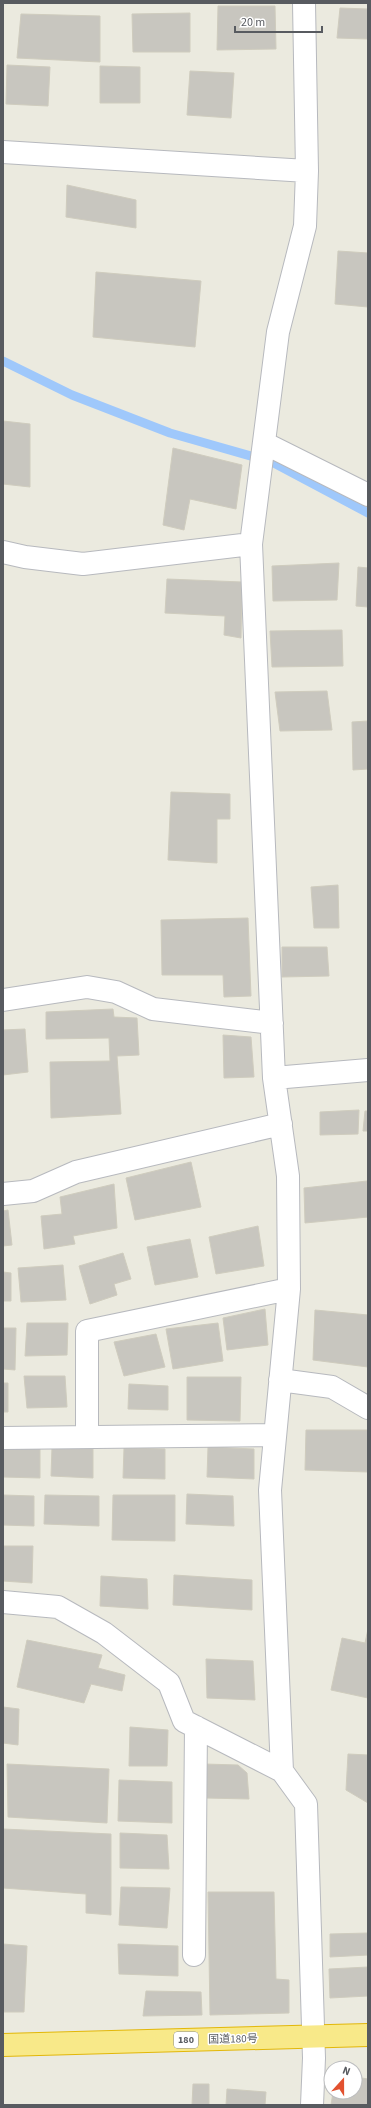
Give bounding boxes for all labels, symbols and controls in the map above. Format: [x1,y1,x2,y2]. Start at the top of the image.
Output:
scale bar [235,8,322,34]
text: 20 m [241,14,265,31]
street label: 国道180号 [208,2031,258,2047]
road number: 180 [174,2032,198,2048]
north arrow [323,2060,363,2100]
text: N [340,2063,353,2079]

